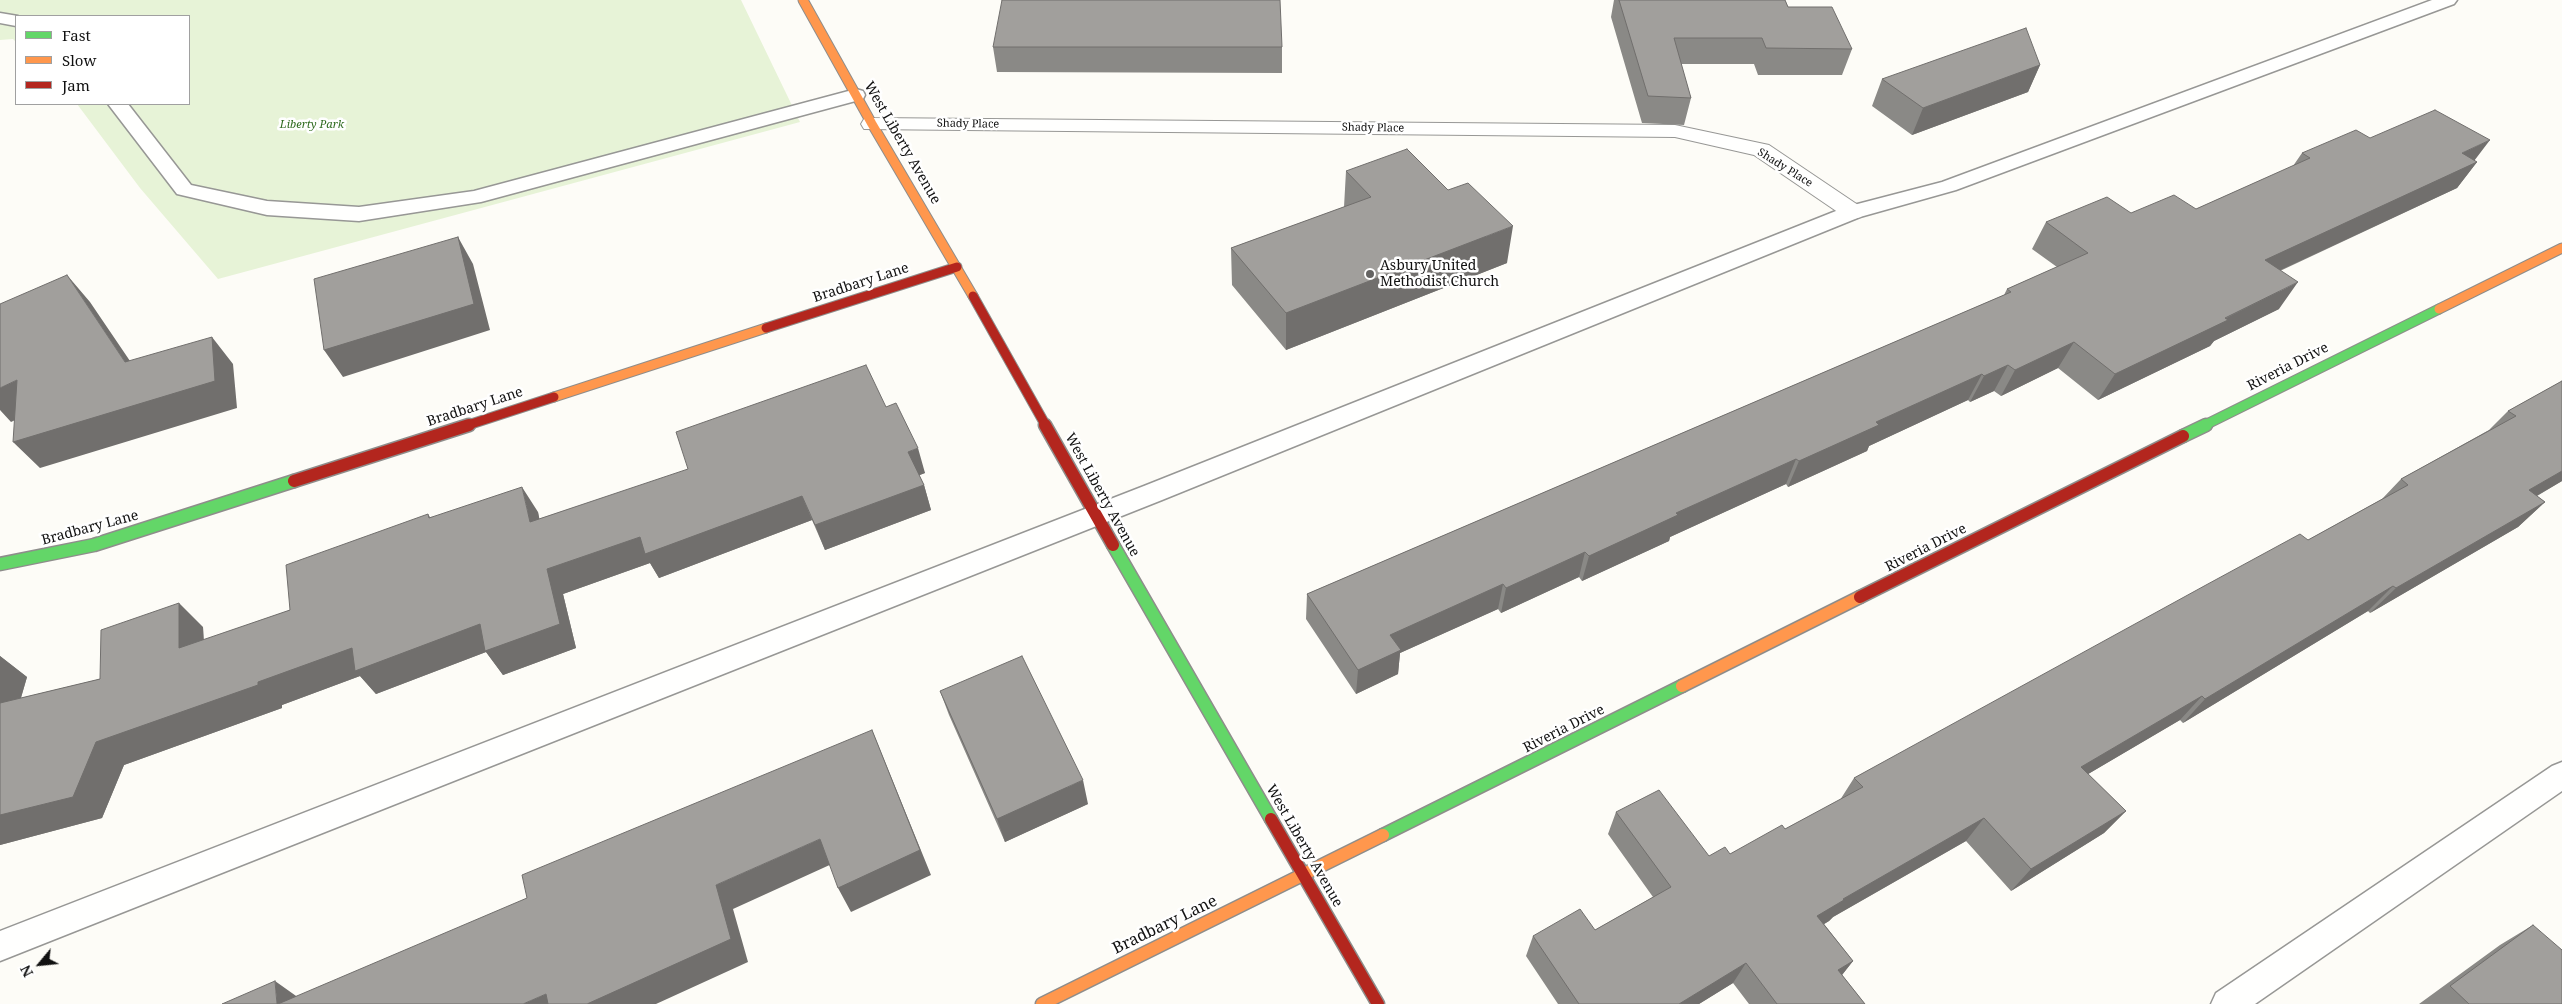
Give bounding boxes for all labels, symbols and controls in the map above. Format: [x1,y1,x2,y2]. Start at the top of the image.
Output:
legend [15,15,190,105]
text: Fast [62,25,91,45]
text: Slow [62,50,96,70]
text: Jam [62,75,90,95]
street label: West Liberty Avenue [860,79,944,207]
street label: Shady Place [937,117,999,131]
park label: Liberty Park [280,118,344,132]
street label: Shady Place [1342,121,1404,135]
street label: Shady Place [1755,146,1815,190]
place label: Asbury United Methodist Church [1380,258,1499,290]
street label: Bradbary Lane [811,260,911,306]
marker: Asbury United Methodist Church [1364,268,1376,280]
street label: Riveria Drive [2245,339,2331,395]
street label: Bradbary Lane [425,384,525,430]
street label: West Liberty Avenue [1061,430,1143,560]
street label: Bradbary Lane [40,507,140,549]
street label: Riveria Drive [1883,520,1969,576]
street label: Riveria Drive [1521,701,1607,757]
street label: West Liberty Avenue [1262,782,1346,910]
street label: Bradbary Lane [1110,891,1220,959]
north arrow [15,939,65,989]
text: N [15,962,37,981]

